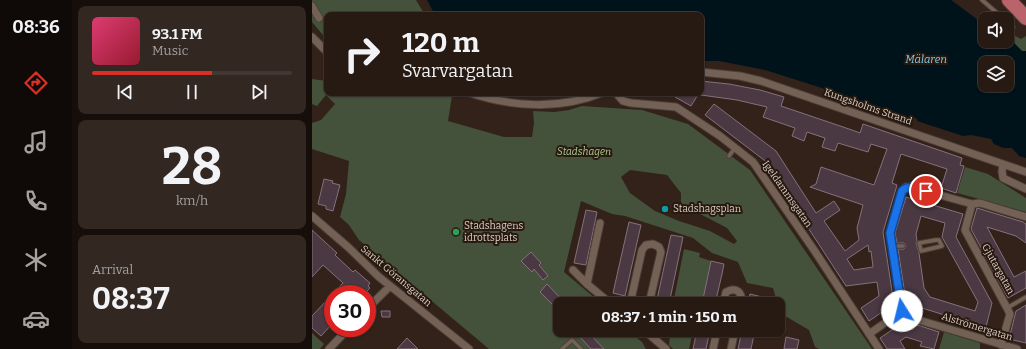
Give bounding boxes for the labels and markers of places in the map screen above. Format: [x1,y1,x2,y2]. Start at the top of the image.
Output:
pin [909,174,943,208]
place label: Stadshagsplan [673,203,742,215]
marker: Stadshagsplan [660,204,670,214]
place label: Stadshagens idrottsplats [464,220,524,244]
marker: Stadshagens idrottsplats [451,227,461,237]

